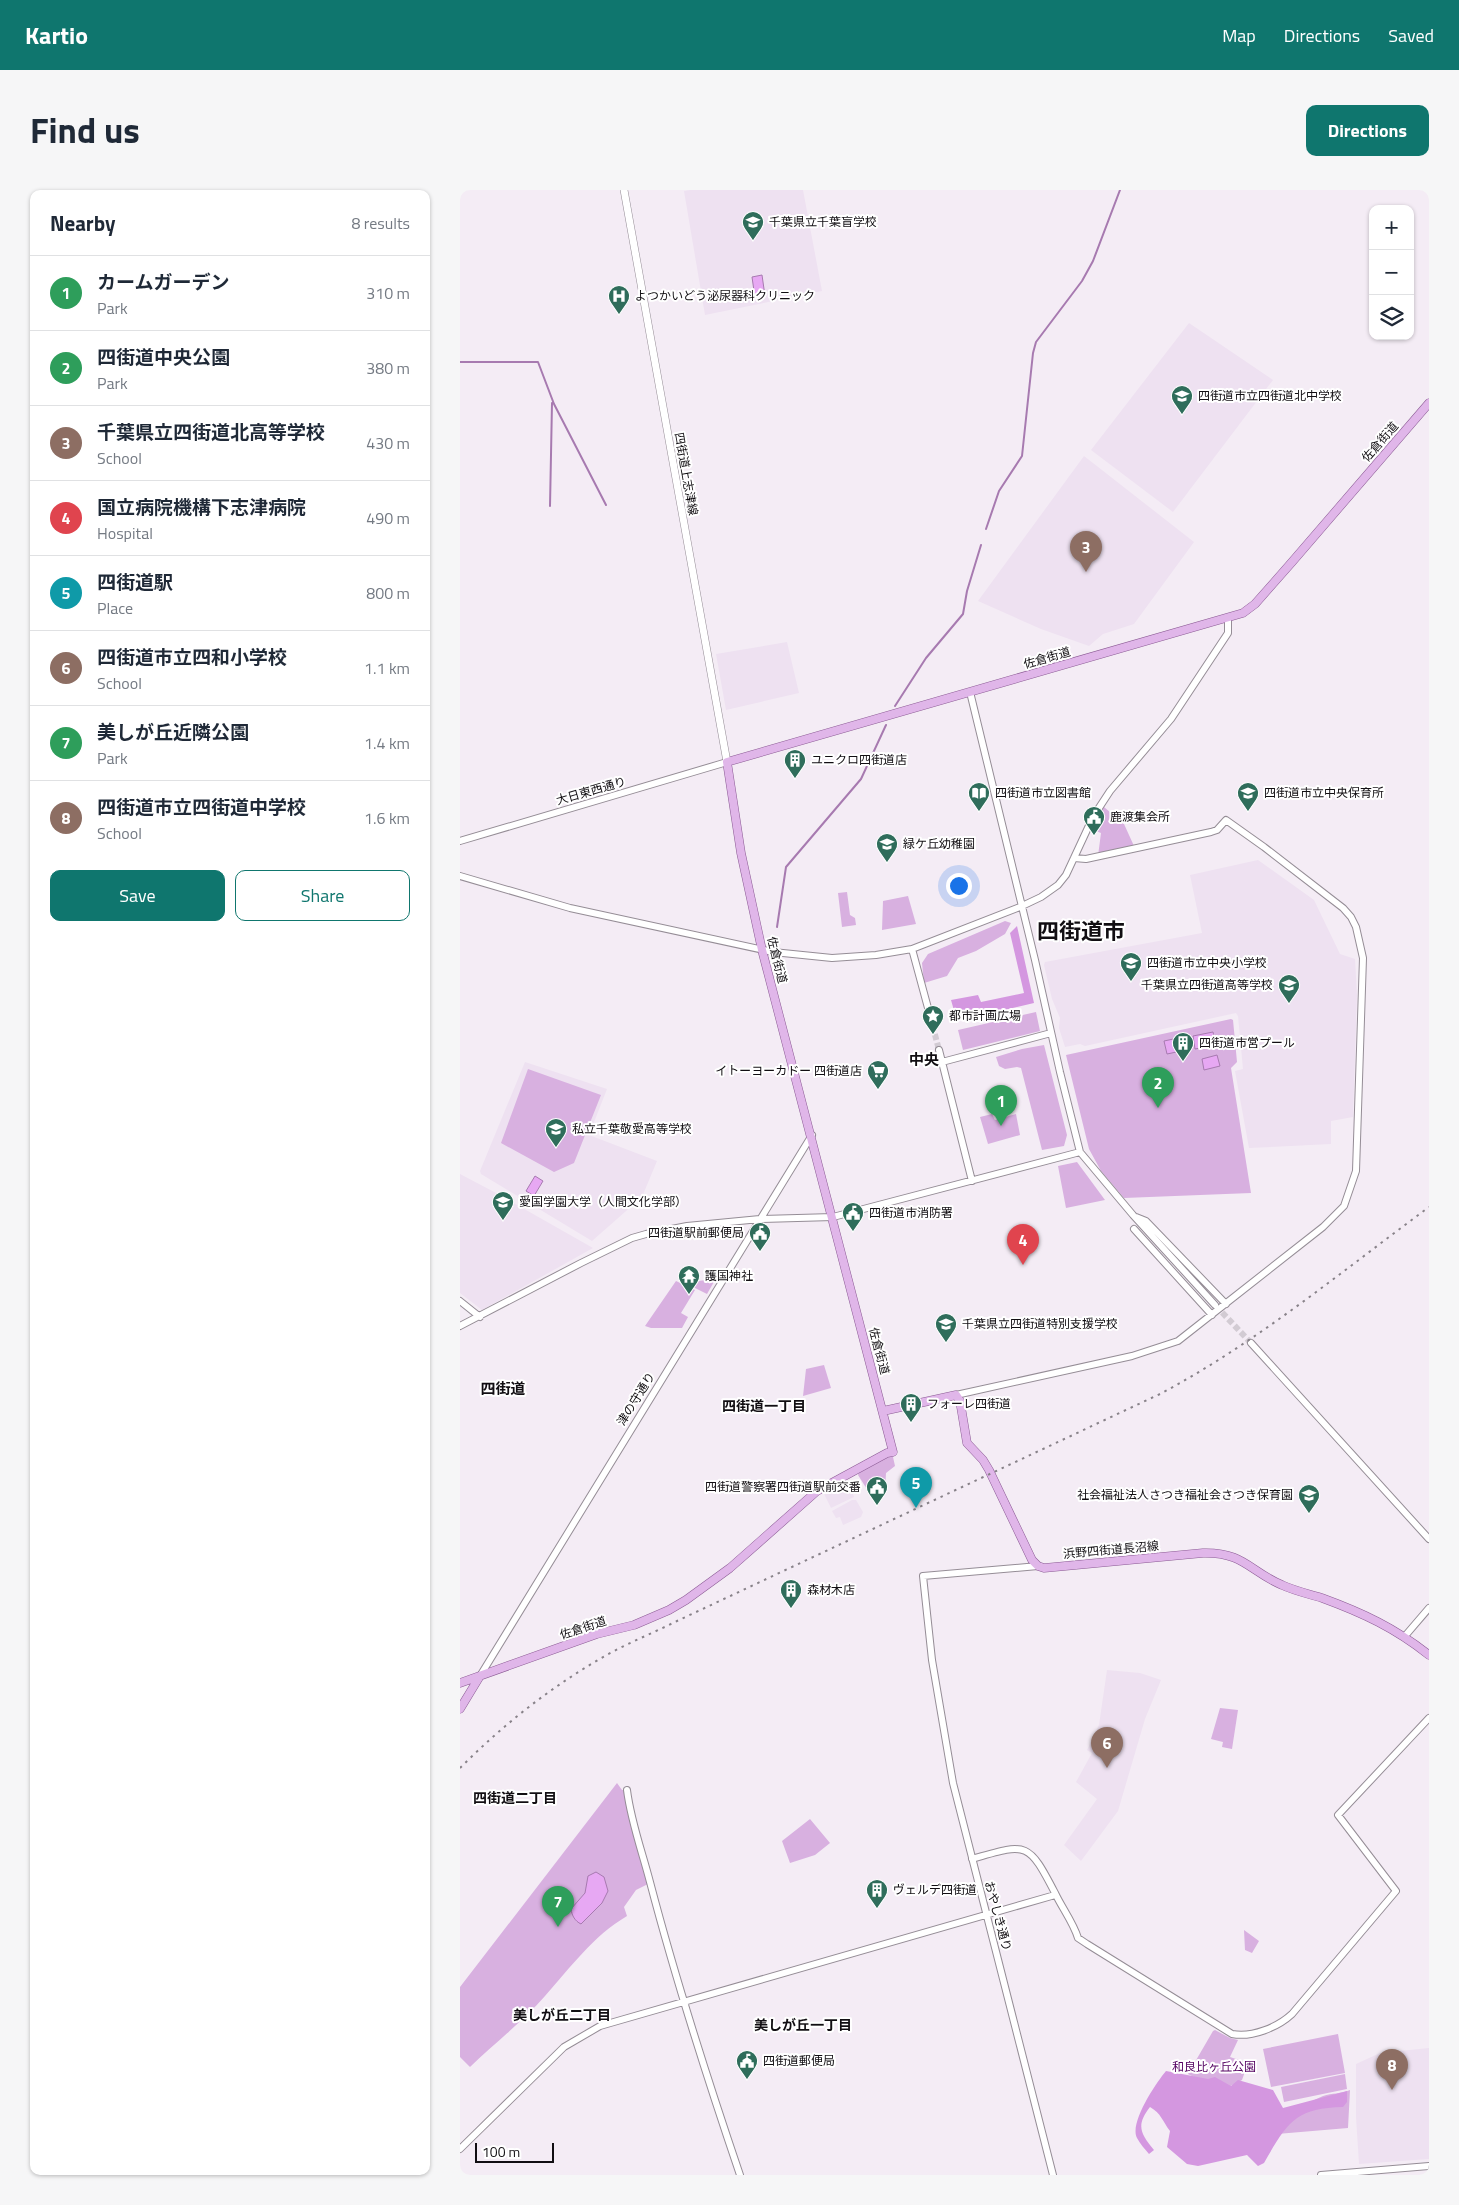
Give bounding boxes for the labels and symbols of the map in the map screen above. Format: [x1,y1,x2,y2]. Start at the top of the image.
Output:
school or university icon: 千葉県立千葉盲学校 [741,210,765,241]
place label: 千葉県立千葉盲学校 [769,212,877,231]
hospital icon: よつかいどう泌尿器科クリニック [607,284,631,315]
place label: よつかいどう泌尿器科クリニック [635,286,815,305]
school or university icon: 四街道市立四街道北中学校 [1170,384,1194,415]
place label: 四街道市立四街道北中学校 [1198,386,1342,405]
street label: 佐倉街道 [1357,417,1403,466]
street label: 四街道上志津線 [670,431,703,517]
pin: 3 [1070,531,1102,572]
street label: 佐倉街道 [1021,642,1073,673]
building icon: ユニクロ四街道店 [783,748,807,779]
place label: ユニクロ四街道店 [811,750,907,769]
street label: 大日東西通り [554,771,628,810]
library icon: 四街道市立図書館 [967,781,991,812]
school or university icon: 四街道市立中央保育所 [1236,781,1260,812]
place label: 四街道市立図書館 [995,783,1091,802]
place label: 四街道市立中央保育所 [1264,783,1384,802]
public building icon: 鹿渡集会所 [1082,805,1106,836]
place label: 鹿渡集会所 [1110,807,1170,826]
school or university icon: 緑ケ丘幼稚園 [875,832,899,863]
place label: 緑ケ丘幼稚園 [903,834,975,853]
your location [946,873,972,899]
district label: 四街道市 [1037,914,1125,948]
street label: 佐倉街道 [762,934,793,985]
school or university icon: 四街道市立中央小学校 [1119,951,1143,982]
place label: 四街道市立中央小学校 [1147,953,1267,972]
school or university icon: 千葉県立四街道高等学校 [1277,973,1301,1004]
place label: 千葉県立四街道高等学校 [1141,975,1273,994]
place icon: 都市計画広場 [921,1004,945,1035]
place label: 都市計画広場 [949,1006,1021,1025]
building icon: 四街道市営プール [1171,1031,1195,1062]
place label: 四街道市営プール [1199,1033,1295,1052]
district label: 中央 [909,1048,939,1071]
supermarket icon: イトーヨーカドー 四街道店 [866,1059,890,1090]
place label: イトーヨーカドー 四街道店 [715,1061,862,1080]
pin: 2 [1142,1067,1174,1108]
pin: 1 [985,1085,1017,1126]
school or university icon: 私立千葉敬愛高等学校 [544,1117,568,1148]
place label: 私立千葉敬愛高等学校 [572,1119,692,1138]
school or university icon: 愛国学園大学（人間文化学部） [491,1190,515,1221]
place label: 愛国学園大学（人間文化学部） [519,1192,687,1211]
public building icon: 四街道市消防署 [841,1201,865,1232]
place label: 四街道市消防署 [869,1203,953,1222]
public building icon: 四街道駅前郵便局 [748,1221,772,1252]
place label: 四街道駅前郵便局 [648,1223,744,1242]
pin: 4 [1007,1224,1039,1265]
temple icon: 護国神社 [677,1264,701,1295]
place label: 護国神社 [705,1266,753,1285]
school or university icon: 千葉県立四街道特別支援学校 [934,1312,958,1343]
place label: 千葉県立四街道特別支援学校 [962,1314,1118,1333]
street label: 佐倉街道 [864,1325,895,1377]
street label: 津の守通り [612,1368,660,1429]
district label: 四街道 [480,1377,526,1400]
building icon: フォーレ四街道 [899,1392,923,1423]
place label: フォーレ四街道 [927,1394,1011,1413]
district label: 四街道一丁目 [722,1395,806,1416]
pin: 5 [900,1467,932,1508]
public building icon: 四街道警察署四街道駅前交番 [865,1475,889,1506]
place label: 四街道警察署四街道駅前交番 [705,1477,861,1496]
school or university icon: 社会福祉法人さつき福祉会さつき保育園 [1297,1483,1321,1514]
place label: 社会福祉法人さつき福祉会さつき保育園 [1077,1485,1293,1504]
street label: 浜野四街道長沼線 [1062,1536,1160,1563]
building icon: 森材木店 [779,1578,803,1609]
place label: 森材木店 [807,1580,855,1599]
street label: 佐倉街道 [557,1611,609,1644]
pin: 6 [1091,1727,1123,1768]
district label: 四街道二丁目 [473,1787,557,1808]
building icon: ヴェルデ四街道 [865,1878,889,1909]
street label: おやしき通り [980,1879,1017,1953]
place label: ヴェルデ四街道 [893,1880,977,1899]
pin: 7 [542,1886,574,1927]
district label: 美しが丘二丁目 [513,2004,611,2025]
district label: 美しが丘一丁目 [754,2014,852,2035]
public building icon: 四街道郵便局 [735,2049,759,2080]
pin: 8 [1376,2049,1408,2090]
place label: 四街道郵便局 [763,2051,835,2070]
park label: 和良比ヶ丘公園 [1172,2057,1256,2076]
scale bar [475,2140,554,2163]

